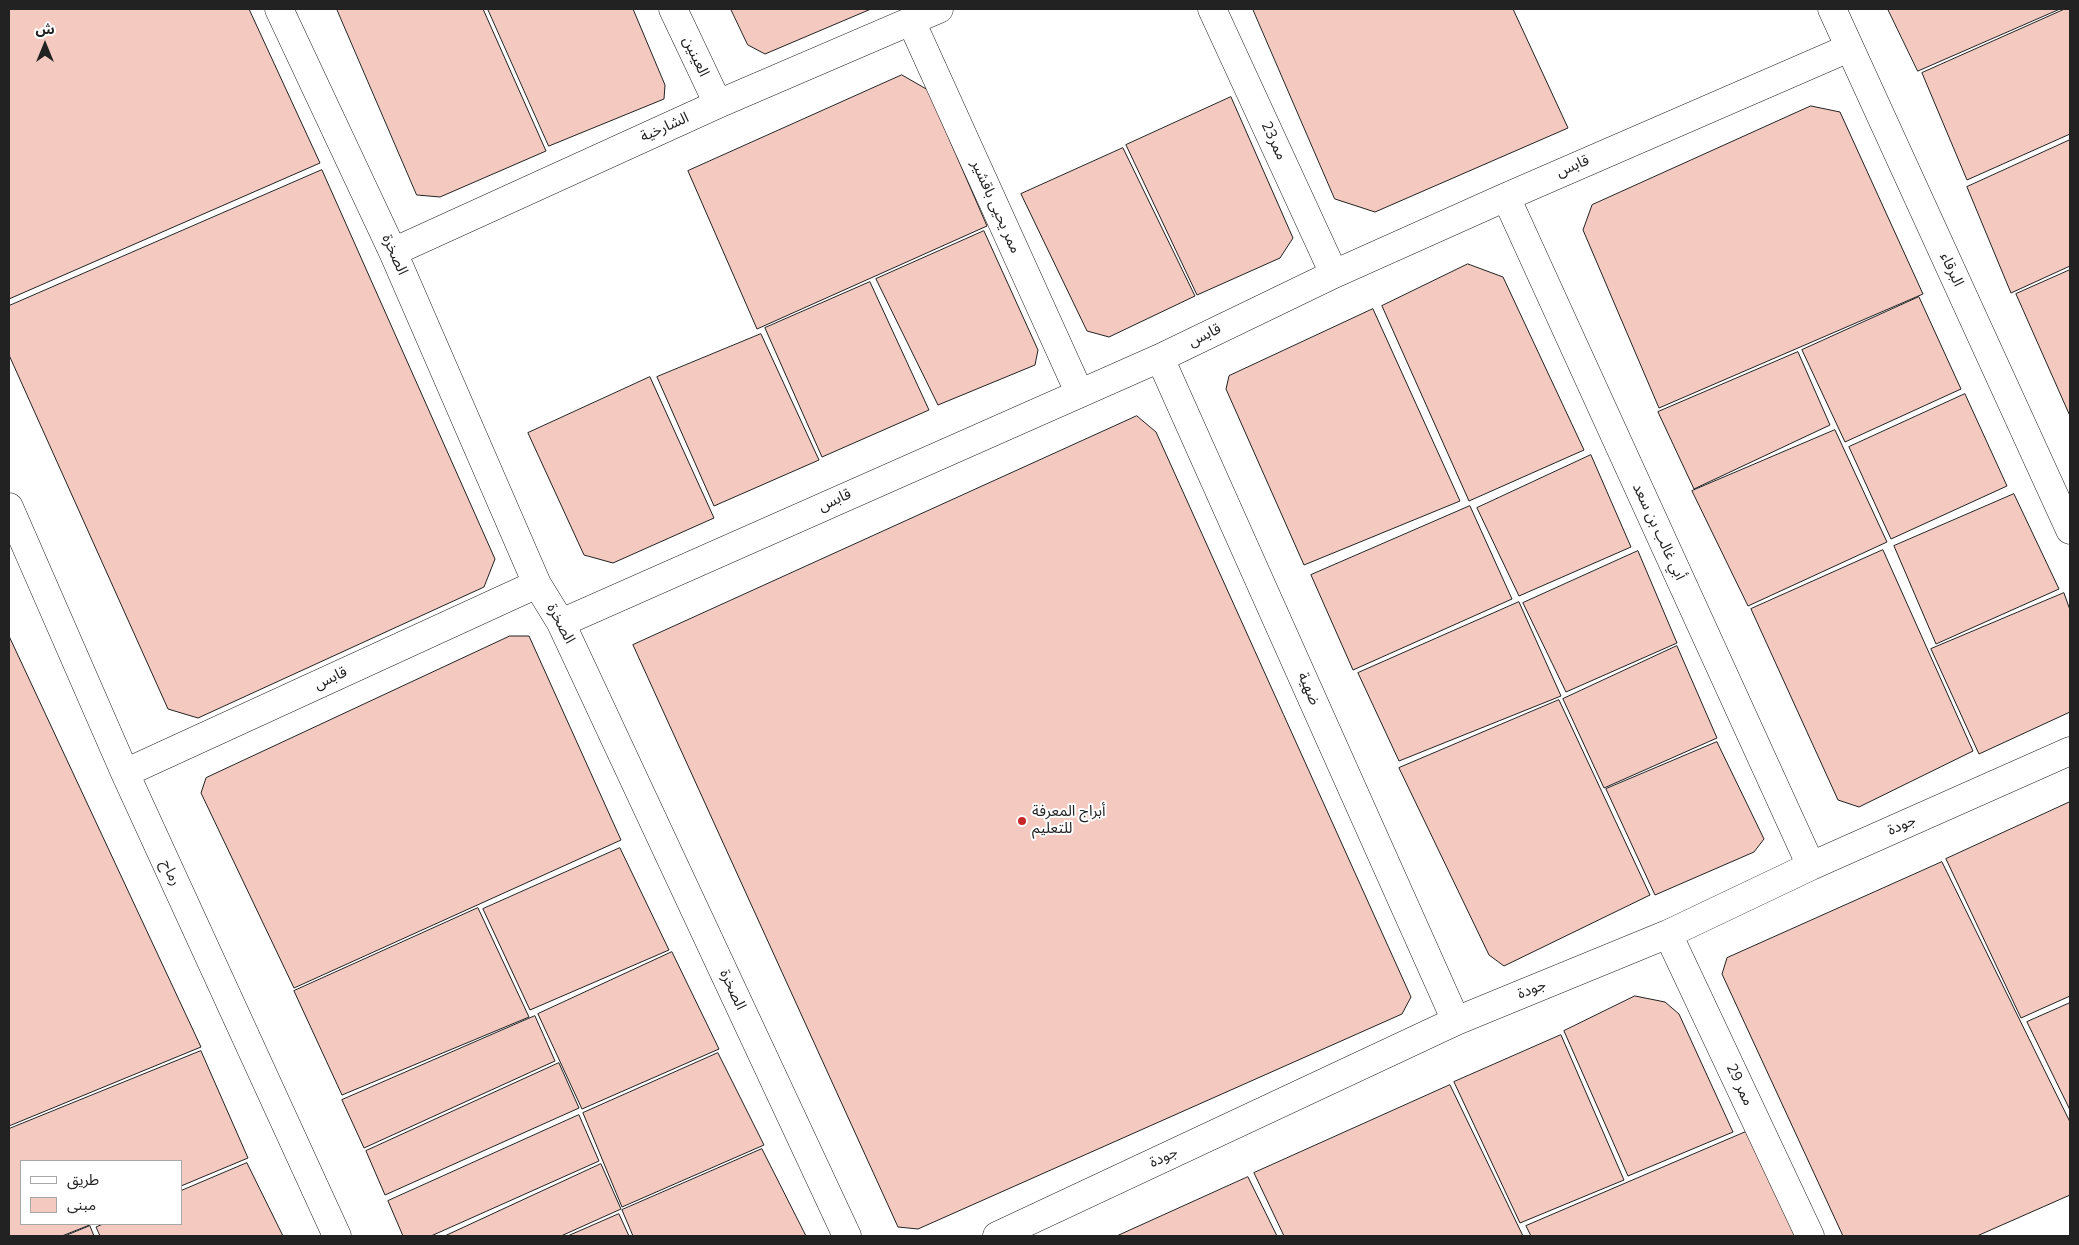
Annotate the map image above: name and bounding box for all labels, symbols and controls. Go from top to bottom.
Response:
north arrow [20,20,70,70]
text: ش [35,20,55,39]
street label: العينين [678,34,712,80]
street label: الشارخية [638,109,692,147]
street label: ممر23 [1256,119,1290,163]
street label: قابس [1554,152,1592,182]
street label: ممر يحيى باقشير [966,158,1024,256]
street label: الصخرة [377,232,411,278]
street label: البرقاء [1935,250,1967,290]
street label: قابس [1186,320,1224,352]
street label: أبي غالب بن سعد [1628,481,1688,583]
street label: قابس [816,486,854,516]
street label: الصخرة [542,601,578,647]
street label: قابس [312,664,350,694]
street label: ضهية [1293,670,1323,708]
place label: أبراج المعرفة للتعليم [1032,803,1106,838]
street label: جودة [1885,812,1919,840]
marker: أبراج المعرفة للتعليم [1016,815,1028,827]
street label: رماح [156,857,184,889]
street label: الصخرة [715,967,749,1013]
street label: جودة [1515,976,1549,1004]
street label: ممر 29 [1721,1061,1757,1109]
street label: جودة [1147,1144,1181,1172]
legend [20,1160,182,1225]
text: طريق [67,1170,99,1190]
text: مبنى [67,1195,96,1215]

